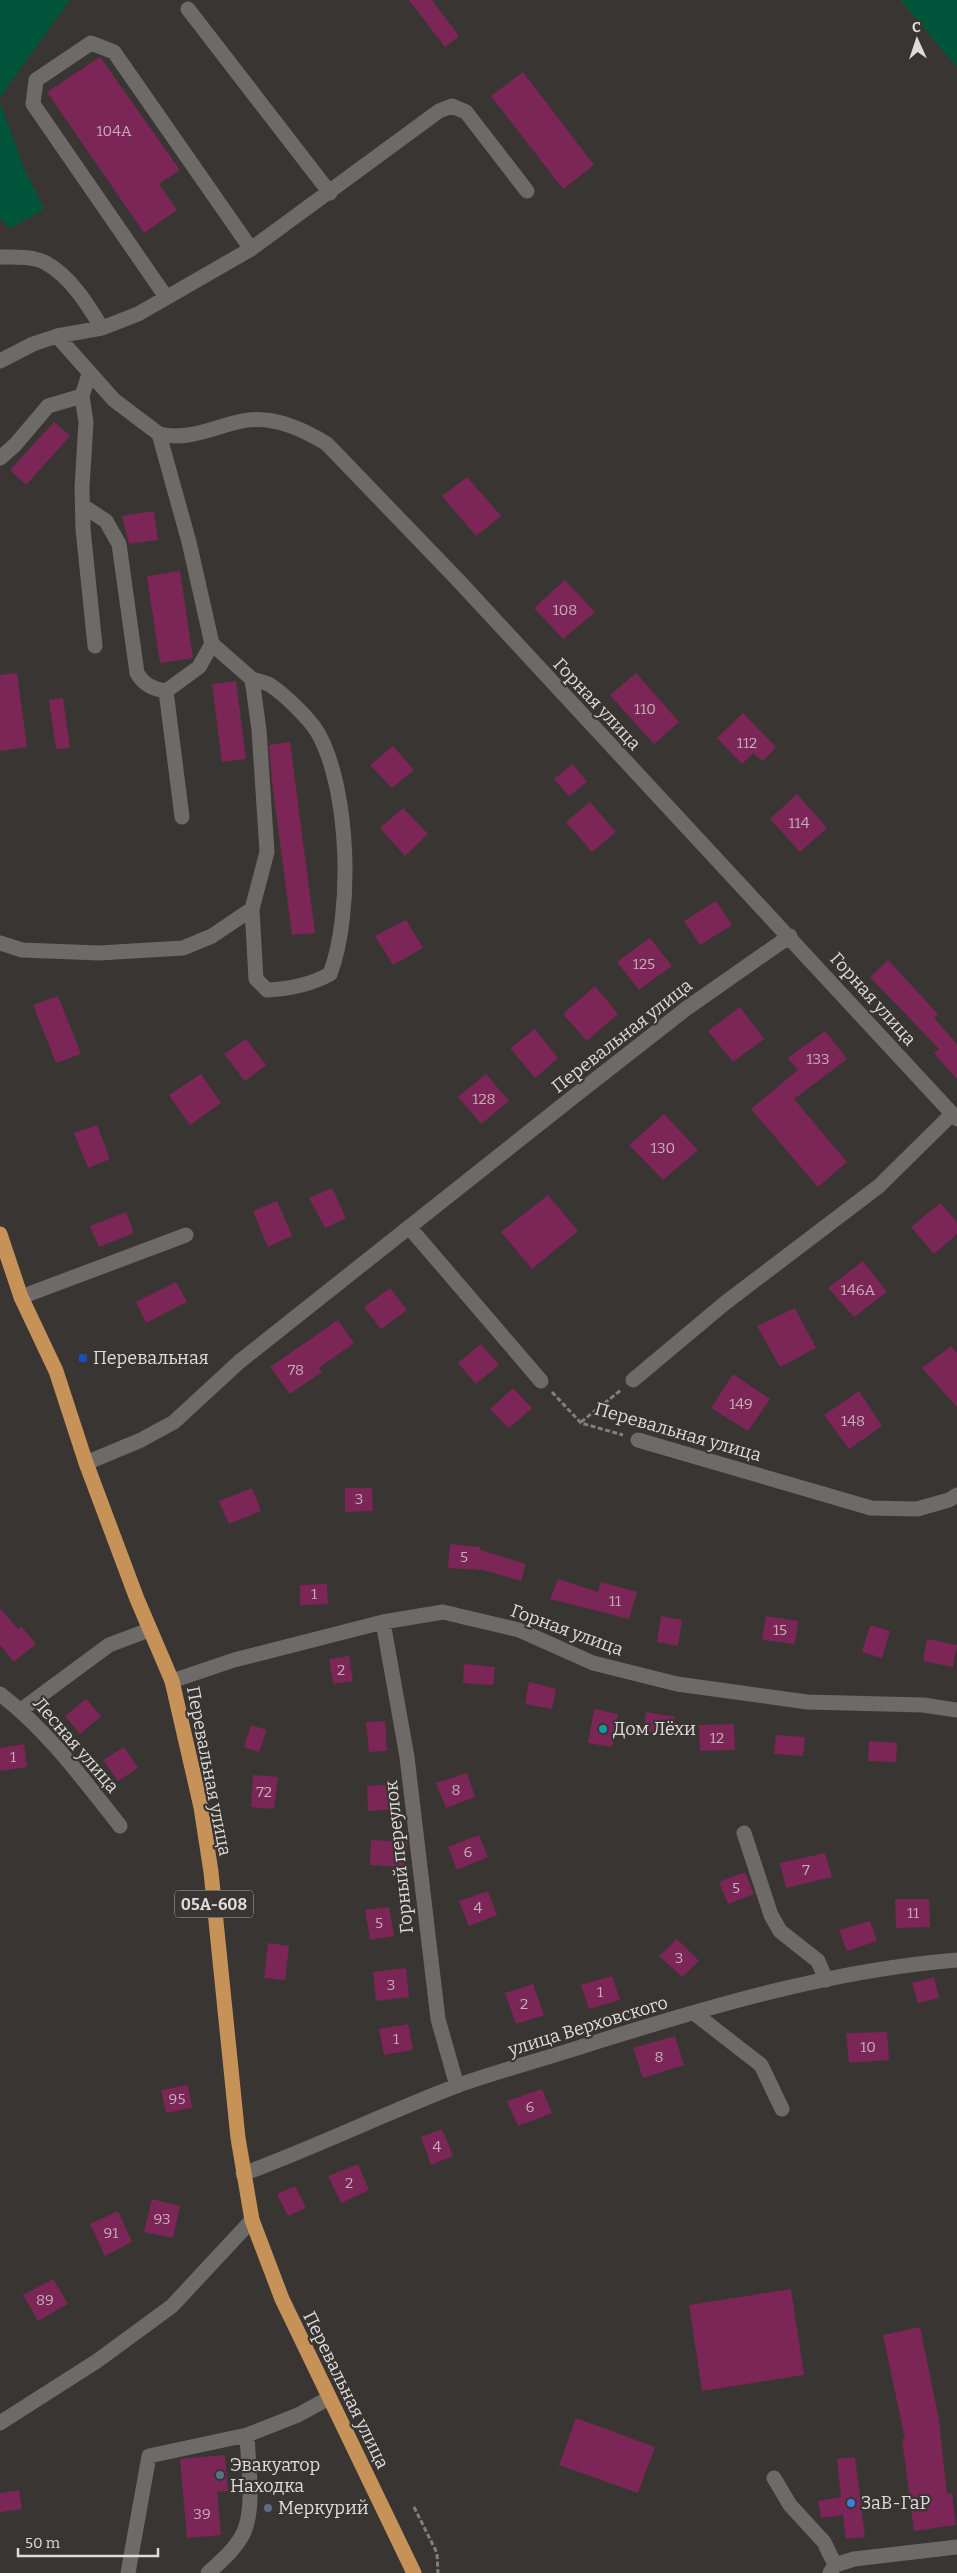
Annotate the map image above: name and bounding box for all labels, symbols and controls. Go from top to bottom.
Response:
north arrow [892,15,942,65]
text: С [911,19,921,36]
house number: 104А [96,122,132,140]
house number: 108 [553,601,577,619]
street label: Горная улица [549,653,645,755]
house number: 110 [634,700,656,718]
house number: 112 [737,734,757,752]
house number: 114 [789,814,810,832]
street label: Горная улица [825,948,921,1050]
house number: 125 [633,955,655,973]
street label: Перевальная улица [547,974,697,1098]
house number: 133 [807,1050,829,1068]
house number: 128 [472,1090,496,1108]
house number: 130 [651,1139,675,1157]
house number: 146А [841,1281,876,1299]
place label: Перевальная [93,1347,209,1369]
marker: Перевальная [77,1352,89,1364]
house number: 78 [288,1361,304,1379]
house number: 149 [729,1395,753,1413]
street label: Перевальная улица [592,1398,764,1466]
house number: 148 [841,1412,865,1430]
house number: 3 [355,1490,363,1508]
house number: 5 [460,1548,468,1566]
house number: 1 [311,1585,317,1603]
house number: 11 [609,1592,621,1610]
street label: Горная улица [508,1599,626,1661]
house number: 15 [773,1621,787,1639]
house number: 2 [337,1661,345,1679]
street label: Перевальная улица [182,1684,236,1858]
street label: Лесная улица [28,1693,124,1797]
place label: Дом Лёхи [613,1718,696,1740]
marker: Дом Лёхи [597,1723,609,1735]
house number: 12 [710,1729,724,1747]
house number: 1 [10,1748,16,1766]
street label: Горный переулок [380,1779,418,1935]
house number: 8 [451,1781,461,1799]
house number: 72 [256,1783,272,1801]
house number: 6 [464,1843,473,1861]
house number: 7 [802,1861,810,1879]
house number: 5 [732,1879,740,1897]
road number: 05А-608 [175,1890,253,1918]
house number: 4 [474,1899,483,1917]
house number: 11 [907,1904,919,1922]
house number: 5 [375,1914,383,1932]
house number: 3 [675,1949,683,1967]
house number: 3 [387,1976,395,1994]
house number: 1 [597,1983,603,2001]
street label: улица Верховского [505,1991,670,2061]
house number: 2 [520,1995,528,2013]
house number: 1 [393,2030,399,2048]
house number: 10 [860,2038,876,2056]
house number: 8 [654,2048,664,2066]
house number: 95 [169,2090,185,2108]
house number: 6 [526,2098,535,2116]
house number: 4 [433,2138,442,2156]
house number: 2 [345,2174,353,2192]
house number: 93 [153,2210,171,2228]
house number: 91 [104,2224,118,2242]
house number: 89 [36,2291,54,2309]
street label: Перевальная улица [298,2308,394,2472]
place label: Эвакуатор Находка [230,2454,320,2497]
marker: Эвакуатор Находка [214,2469,226,2481]
place label: ЗаВ-ГаР [861,2492,931,2514]
place label: Меркурий [278,2497,369,2519]
marker: ЗаВ-ГаР [845,2497,857,2509]
marker: Меркурий [262,2502,274,2514]
house number: 39 [193,2505,211,2523]
scale bar [18,2526,158,2558]
text: 50 m [25,2534,61,2552]

